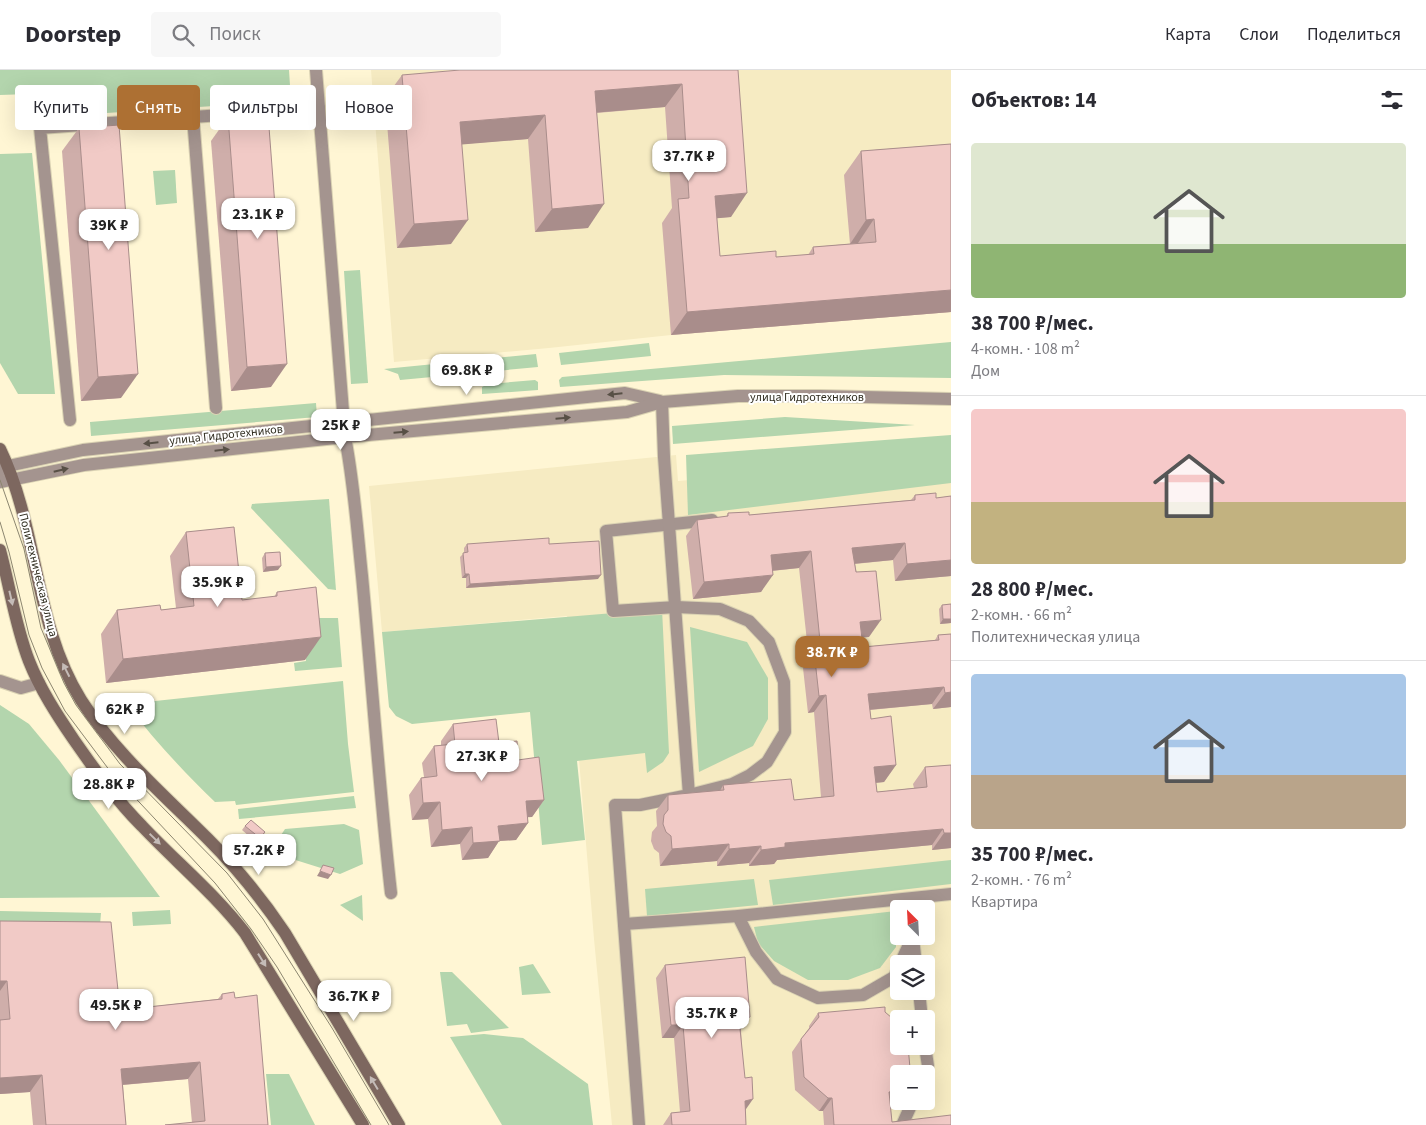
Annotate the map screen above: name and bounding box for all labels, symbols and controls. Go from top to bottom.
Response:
search box [151,12,501,57]
text: Doorstep [25,17,121,52]
icon: search [169,21,197,49]
text: Поиск [209,21,261,48]
text: Карта [1165,22,1211,47]
text: Слои [1239,22,1279,47]
text: Поделиться [1307,22,1401,47]
chip: Купить [15,85,107,130]
chip: Снять [117,85,200,130]
chip: Фильтры [210,85,316,130]
chip: Новое [326,85,412,130]
text: Объектов: 14 [971,85,1097,115]
icon: filters [1378,86,1406,114]
pin: 37.7K ₽ [643,140,735,182]
text: 37.7K ₽ [663,145,715,167]
icon: home [1144,176,1234,266]
pin: 23.1K ₽ [212,198,304,240]
text: 23.1K ₽ [232,203,284,225]
pin: 39K ₽ [74,208,144,251]
text: 39K ₽ [90,214,128,236]
text: 38 700 ₽/мес. [971,308,1094,338]
text: 4-комн. · 108 m² [971,338,1080,360]
pin: 69.8K ₽ [421,354,513,396]
text: 69.8K ₽ [441,359,493,381]
text: Дом [971,360,1000,382]
street label: улица Гидротехников [750,389,864,406]
one-way arrow [606,391,622,399]
pin: 25K ₽ [306,408,376,451]
one-way arrow [555,413,571,421]
text: 25K ₽ [322,414,360,436]
street label: улица Гидротехников [169,421,283,449]
one-way arrow [394,428,410,436]
one-way arrow [142,439,158,447]
icon: home [1144,441,1234,531]
one-way arrow [215,446,231,454]
one-way arrow [54,466,69,474]
street label: Политехническая улица [14,511,62,639]
pin: 35.9K ₽ [172,566,264,608]
text: 35.9K ₽ [192,571,244,593]
text: 28 800 ₽/мес. [971,574,1094,604]
one-way arrow [7,590,15,605]
text: 2-комн. · 66 m² [971,604,1072,626]
text: Политехническая улица [971,626,1140,648]
pin: 38.7K ₽ [786,636,878,678]
text: 38.7K ₽ [806,641,858,663]
one-way arrow [62,663,70,677]
pin: 62K ₽ [90,692,160,735]
text: 62K ₽ [106,698,144,720]
icon: home [1144,706,1234,796]
pin: 27.3K ₽ [436,740,528,782]
text: 27.3K ₽ [456,745,508,767]
pin: 28.8K ₽ [63,768,155,810]
text: 28.8K ₽ [83,773,135,795]
one-way arrow [148,833,160,845]
pin: 57.2K ₽ [213,834,305,876]
text: 57.2K ₽ [233,839,285,861]
text: 35 700 ₽/мес. [971,839,1094,869]
text: 2-комн. · 76 m² [971,869,1072,891]
text: Квартира [971,891,1038,913]
north arrow [890,900,935,945]
map controls [890,900,935,1110]
one-way arrow [257,954,266,967]
button: layers [890,955,935,1000]
pin: 36.7K ₽ [308,980,400,1022]
text: 36.7K ₽ [328,985,380,1007]
pin: 49.5K ₽ [70,988,162,1031]
text: 49.5K ₽ [90,994,142,1016]
pin: 35.7K ₽ [666,996,758,1039]
text: 35.7K ₽ [686,1002,738,1024]
button: + [890,1010,935,1055]
button: − [890,1065,935,1110]
one-way arrow [369,1077,378,1090]

